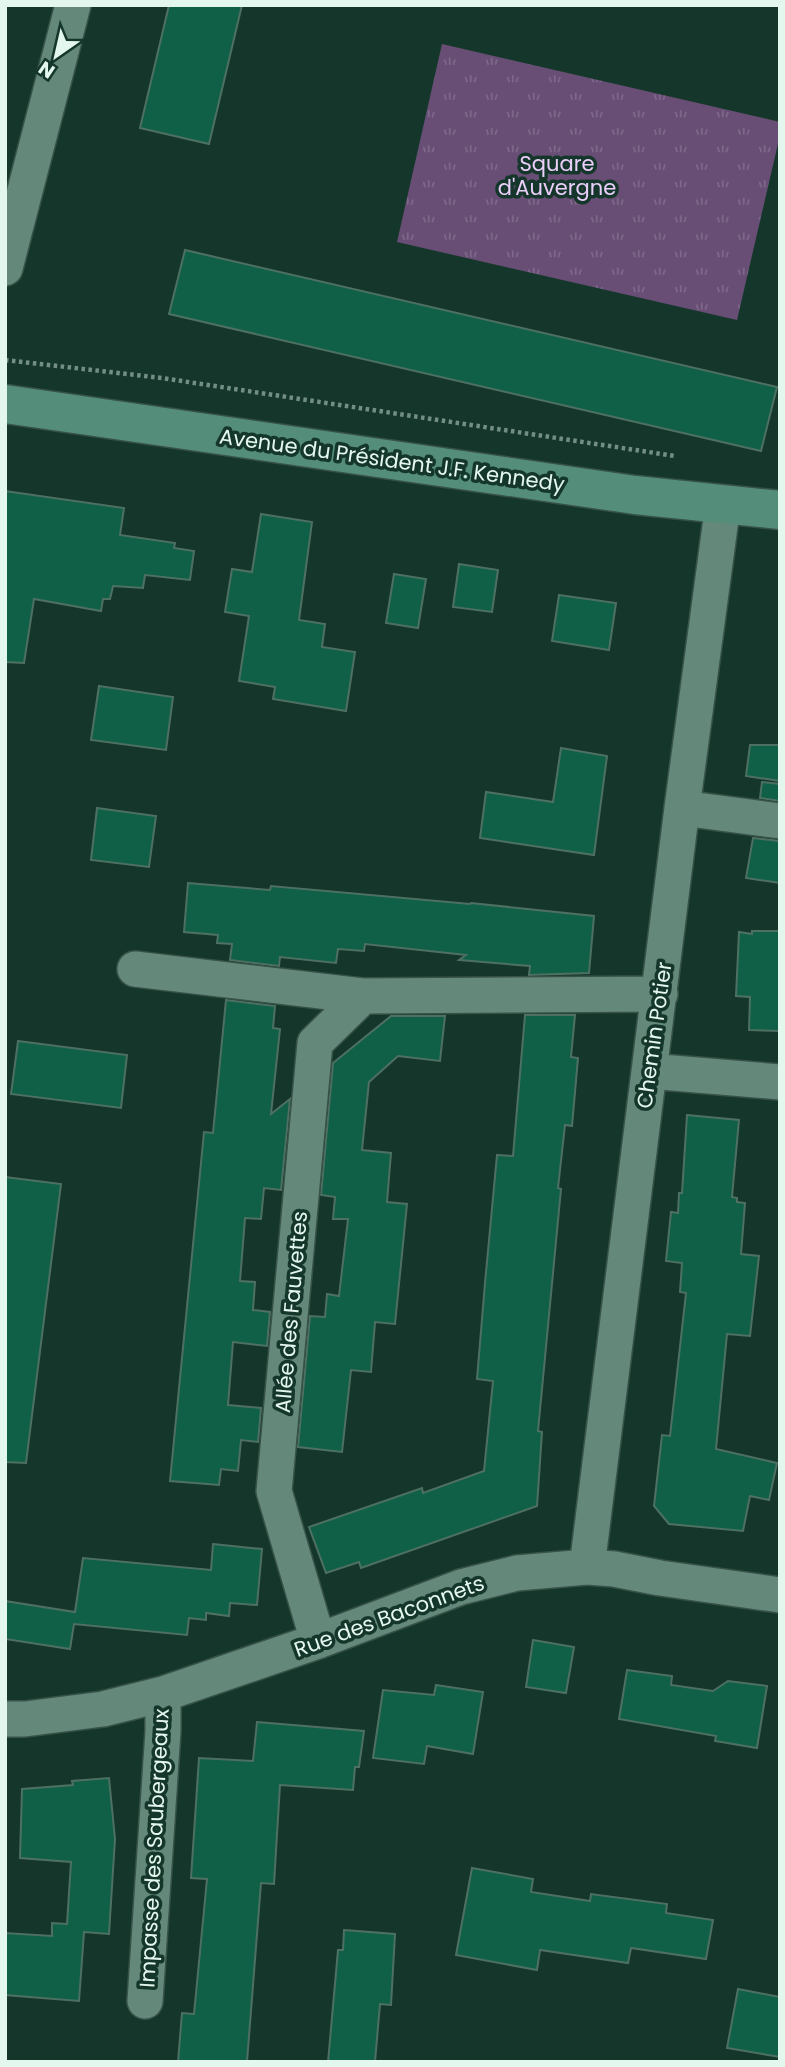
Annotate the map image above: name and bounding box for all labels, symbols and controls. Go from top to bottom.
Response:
north arrow [21,21,91,91]
text: N [33,54,60,85]
park label: Square d'Auvergne [498,149,616,202]
street label: Avenue du Président J.F. Kennedy [217,421,567,499]
street label: Chemin Potier [629,960,679,1110]
street label: Allée des Fauvettes [268,1210,314,1414]
street label: Rue des Baconnets [290,1568,488,1664]
street label: Impasse des Saubergeaux [132,1708,176,1988]

